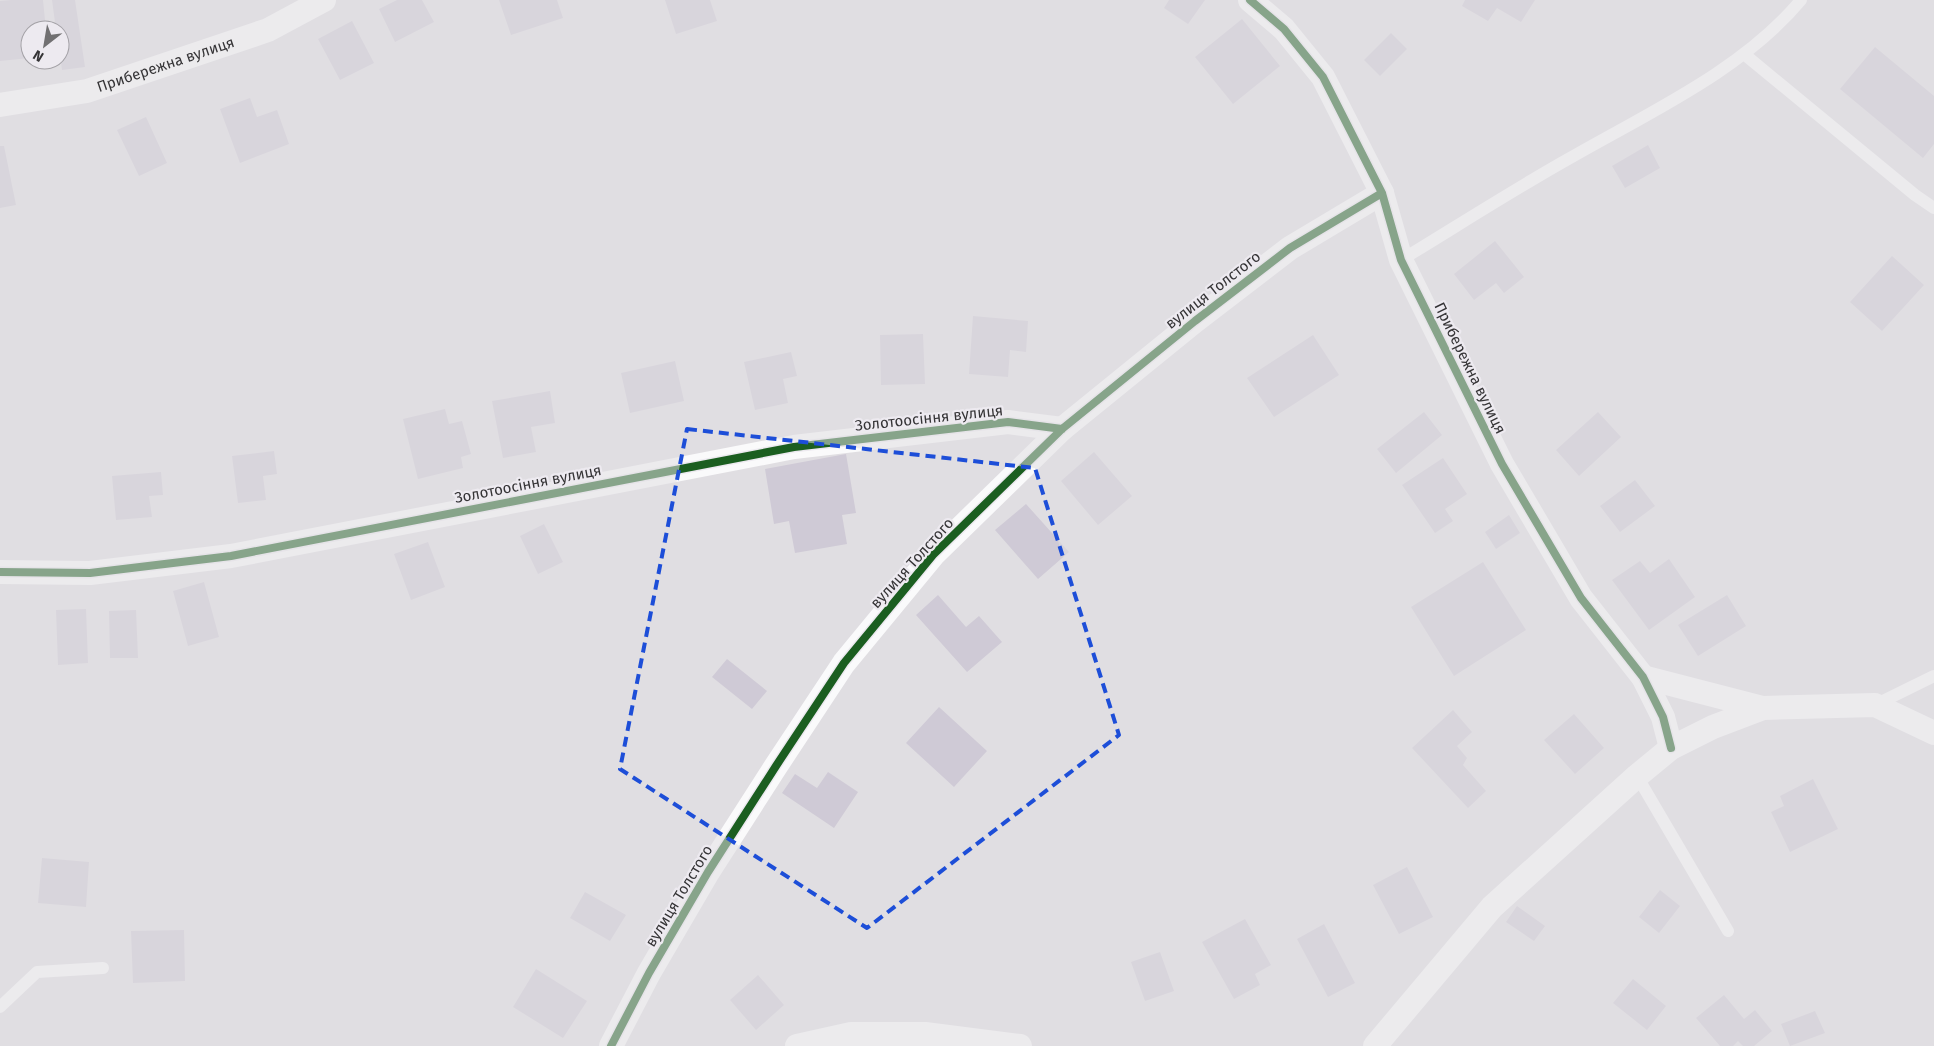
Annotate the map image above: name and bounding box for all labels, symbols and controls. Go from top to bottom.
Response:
north arrow [20,20,70,70]
street label: Прибережна вулиця [94,33,237,96]
text: N [30,46,47,65]
street label: вулиця Толстого [1162,247,1264,333]
street label: Прибережна вулиця [1430,299,1510,437]
street label: Золотоосіння вулиця [854,401,1004,435]
street label: Золотоосіння вулиця [453,461,603,507]
street label: вулиця Толстого [867,514,957,612]
street label: вулиця Толстого [642,842,716,950]

